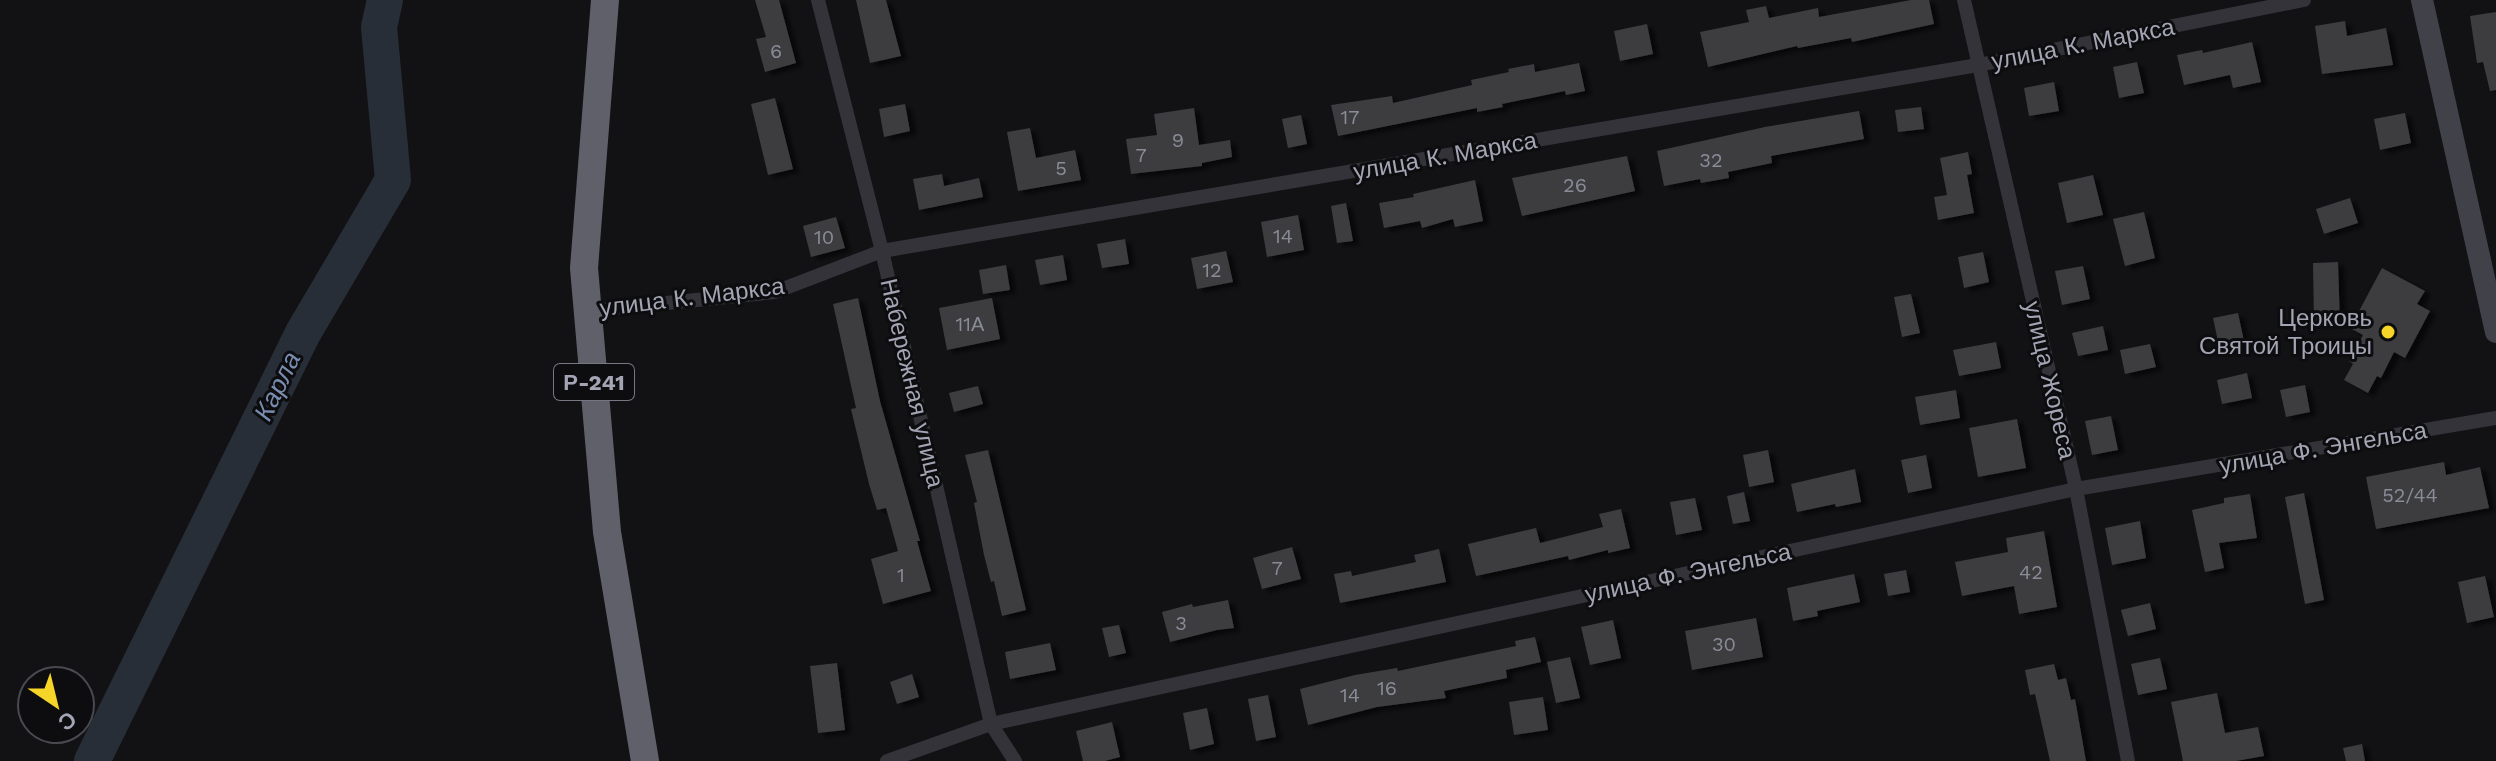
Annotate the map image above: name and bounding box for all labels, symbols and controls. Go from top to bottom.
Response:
street label: улица К. Маркса [1989,12,2177,75]
house number: 6 [770,39,782,63]
house number: 17 [1340,105,1360,129]
street label: улица К. Маркса [1351,126,1540,186]
house number: 9 [1172,128,1184,152]
house number: 7 [1135,143,1147,167]
house number: 32 [1699,148,1723,172]
house number: 5 [1055,156,1067,180]
house number: 26 [1563,173,1587,197]
house number: 14 [1273,224,1293,248]
house number: 10 [814,225,834,249]
house number: 12 [1202,258,1222,282]
street label: улица К. Маркса [598,272,787,322]
street label: Набережная улица [874,276,950,491]
street label: улица Жореса [2018,298,2082,462]
place label: Церковь Святой Троицы [2199,304,2372,360]
house number: 11А [956,312,985,336]
marker: Церковь Святой Троицы [2379,323,2397,341]
water label: Карла [248,347,306,425]
road number: Р-241 [554,364,634,400]
street label: улица Ф. Энгельса [2217,416,2430,480]
house number: 52/44 [2382,483,2438,507]
street label: улица Ф. Энгельса [1582,537,1794,609]
house number: 7 [1271,556,1283,580]
house number: 42 [2019,560,2043,584]
house number: 1 [897,563,905,587]
house number: 3 [1175,611,1187,635]
house number: 30 [1712,632,1736,656]
north arrow [16,665,96,745]
house number: 16 [1377,676,1397,700]
house number: 14 [1340,683,1360,707]
text: С [53,706,81,736]

